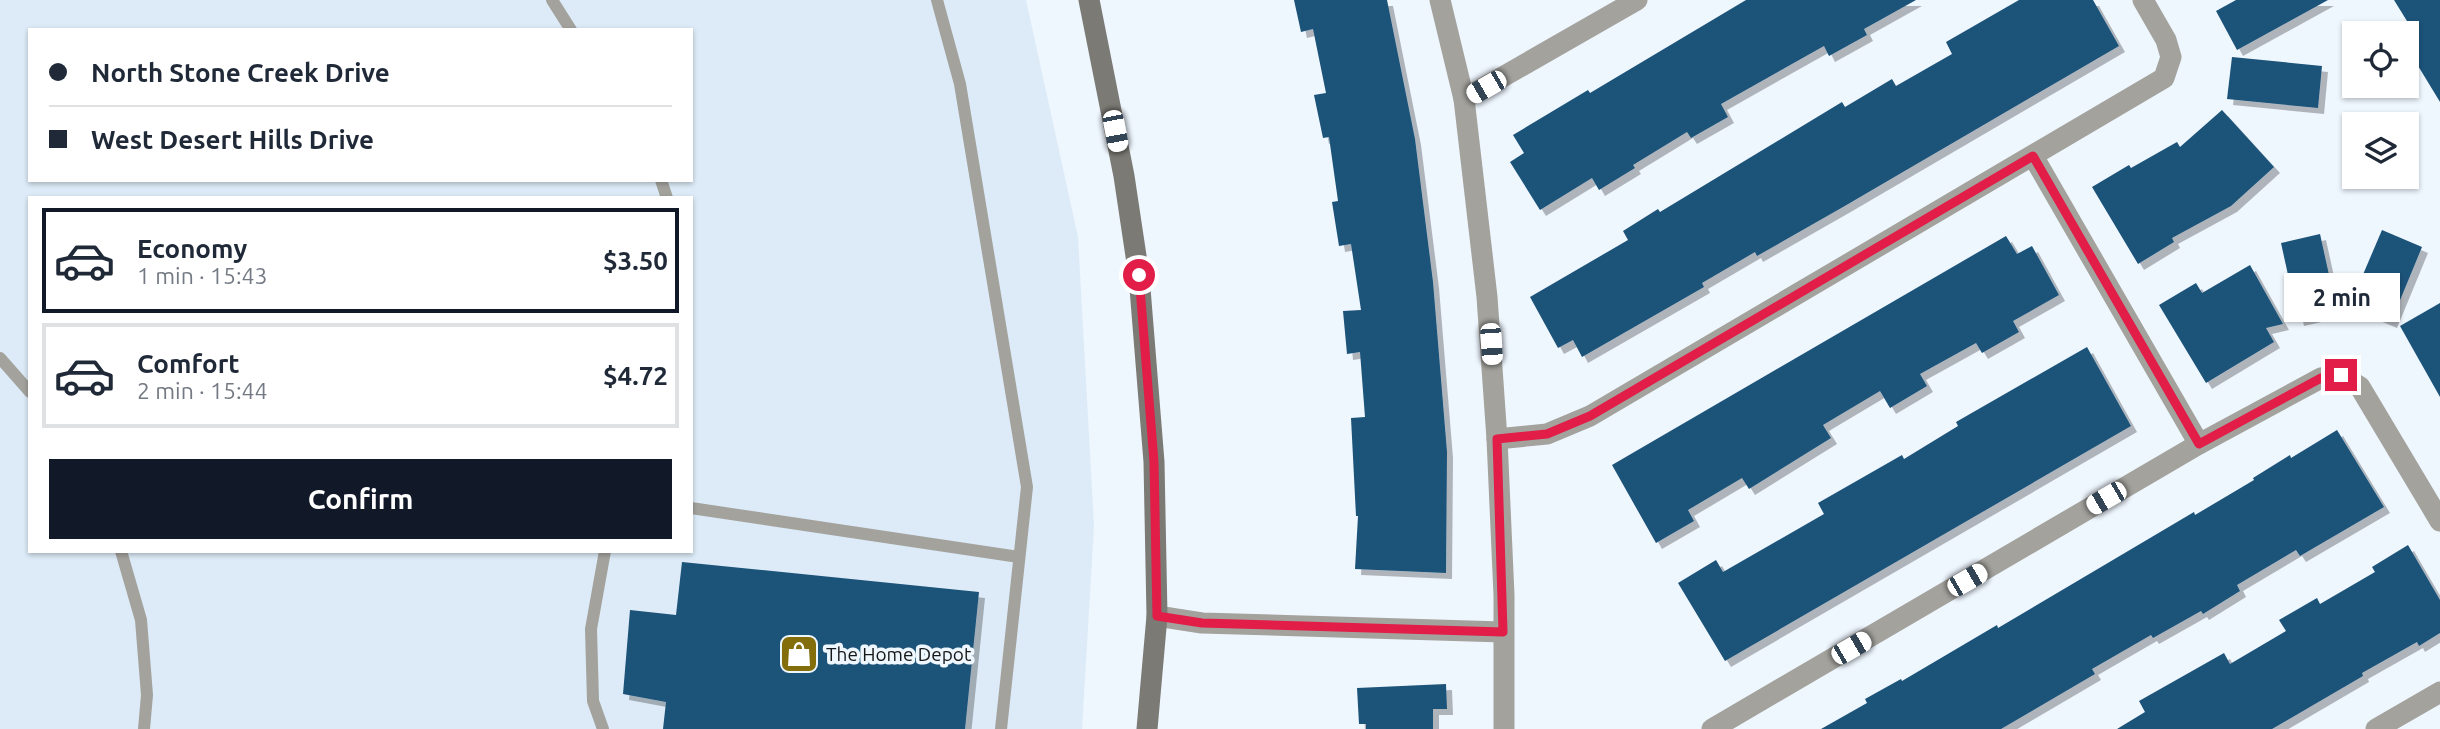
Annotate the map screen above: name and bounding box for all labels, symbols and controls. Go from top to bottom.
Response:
map controls [2342,21,2419,189]
button: locate [2342,21,2419,98]
text: North Stone Creek Drive [91,58,390,87]
car [1463,67,1510,107]
car [1101,108,1130,154]
button: layers [2342,112,2419,189]
text: West Desert Hills Drive [91,125,374,154]
icon: car [53,229,116,292]
text: Economy [137,234,247,263]
text: $3.50 [603,246,668,275]
route start [1123,259,1155,291]
text: 1 min · 15:43 [137,263,268,288]
callout: 2 min [2283,274,2399,322]
text: 2 min [2313,285,2371,310]
car [1480,322,1503,366]
icon: car [53,344,116,407]
text: Comfort [137,349,240,378]
route end [2325,359,2357,391]
text: $4.72 [603,361,668,390]
text: 2 min · 15:44 [137,378,268,403]
button: Confirm [49,459,672,539]
car [2083,478,2130,518]
car [1944,560,1991,600]
car [1828,628,1875,668]
shop icon: The Home Depot [778,633,820,675]
place label: The Home Depot [826,643,972,665]

